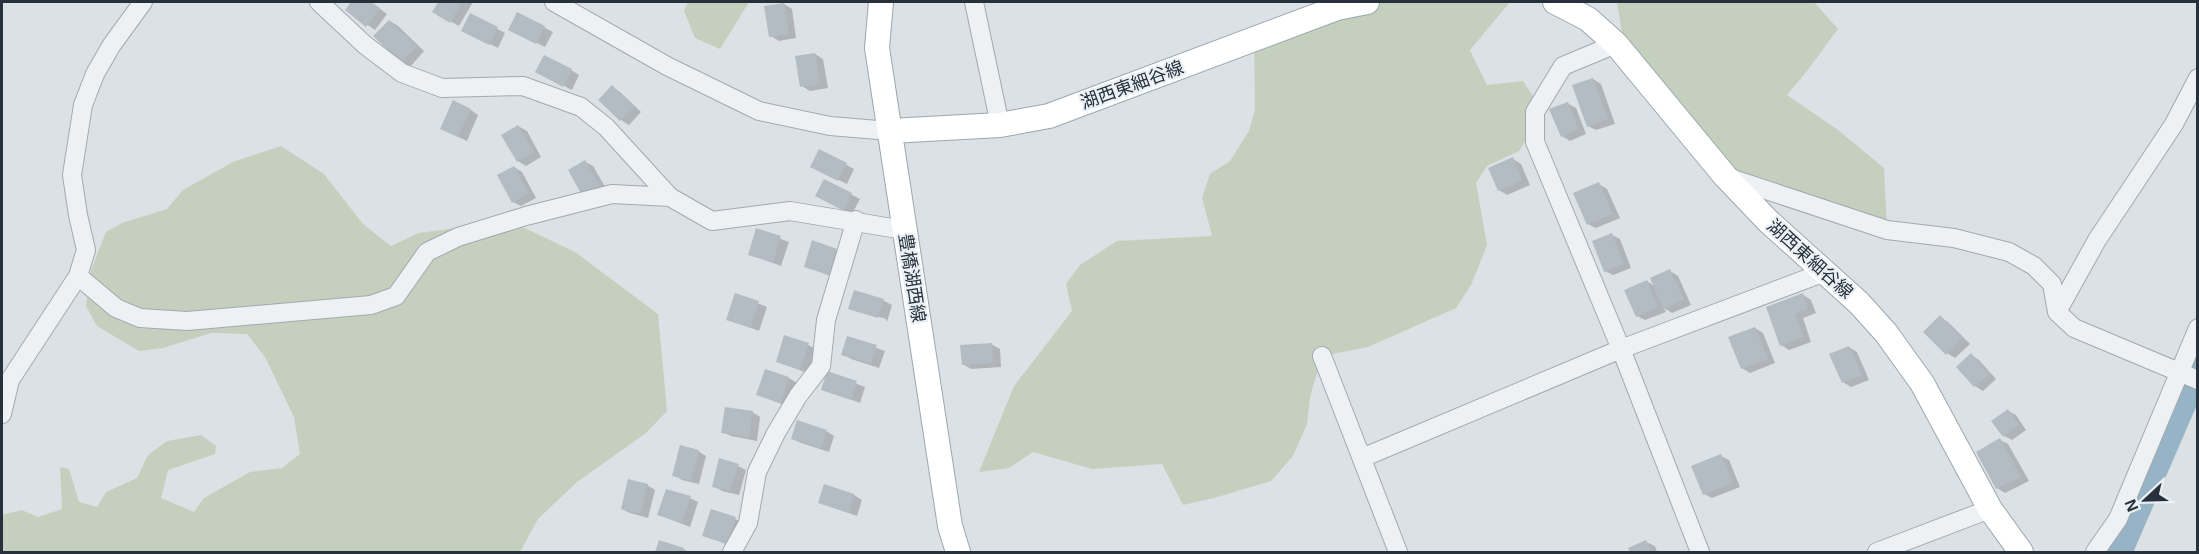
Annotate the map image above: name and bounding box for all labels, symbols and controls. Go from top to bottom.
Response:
street label: 湖西東細谷線 [1078,57,1186,113]
street label: 湖西東細谷線 [1763,215,1857,303]
street label: 豊橋湖西線 [895,232,929,324]
north arrow [2115,470,2175,530]
text: N [2122,497,2142,514]

